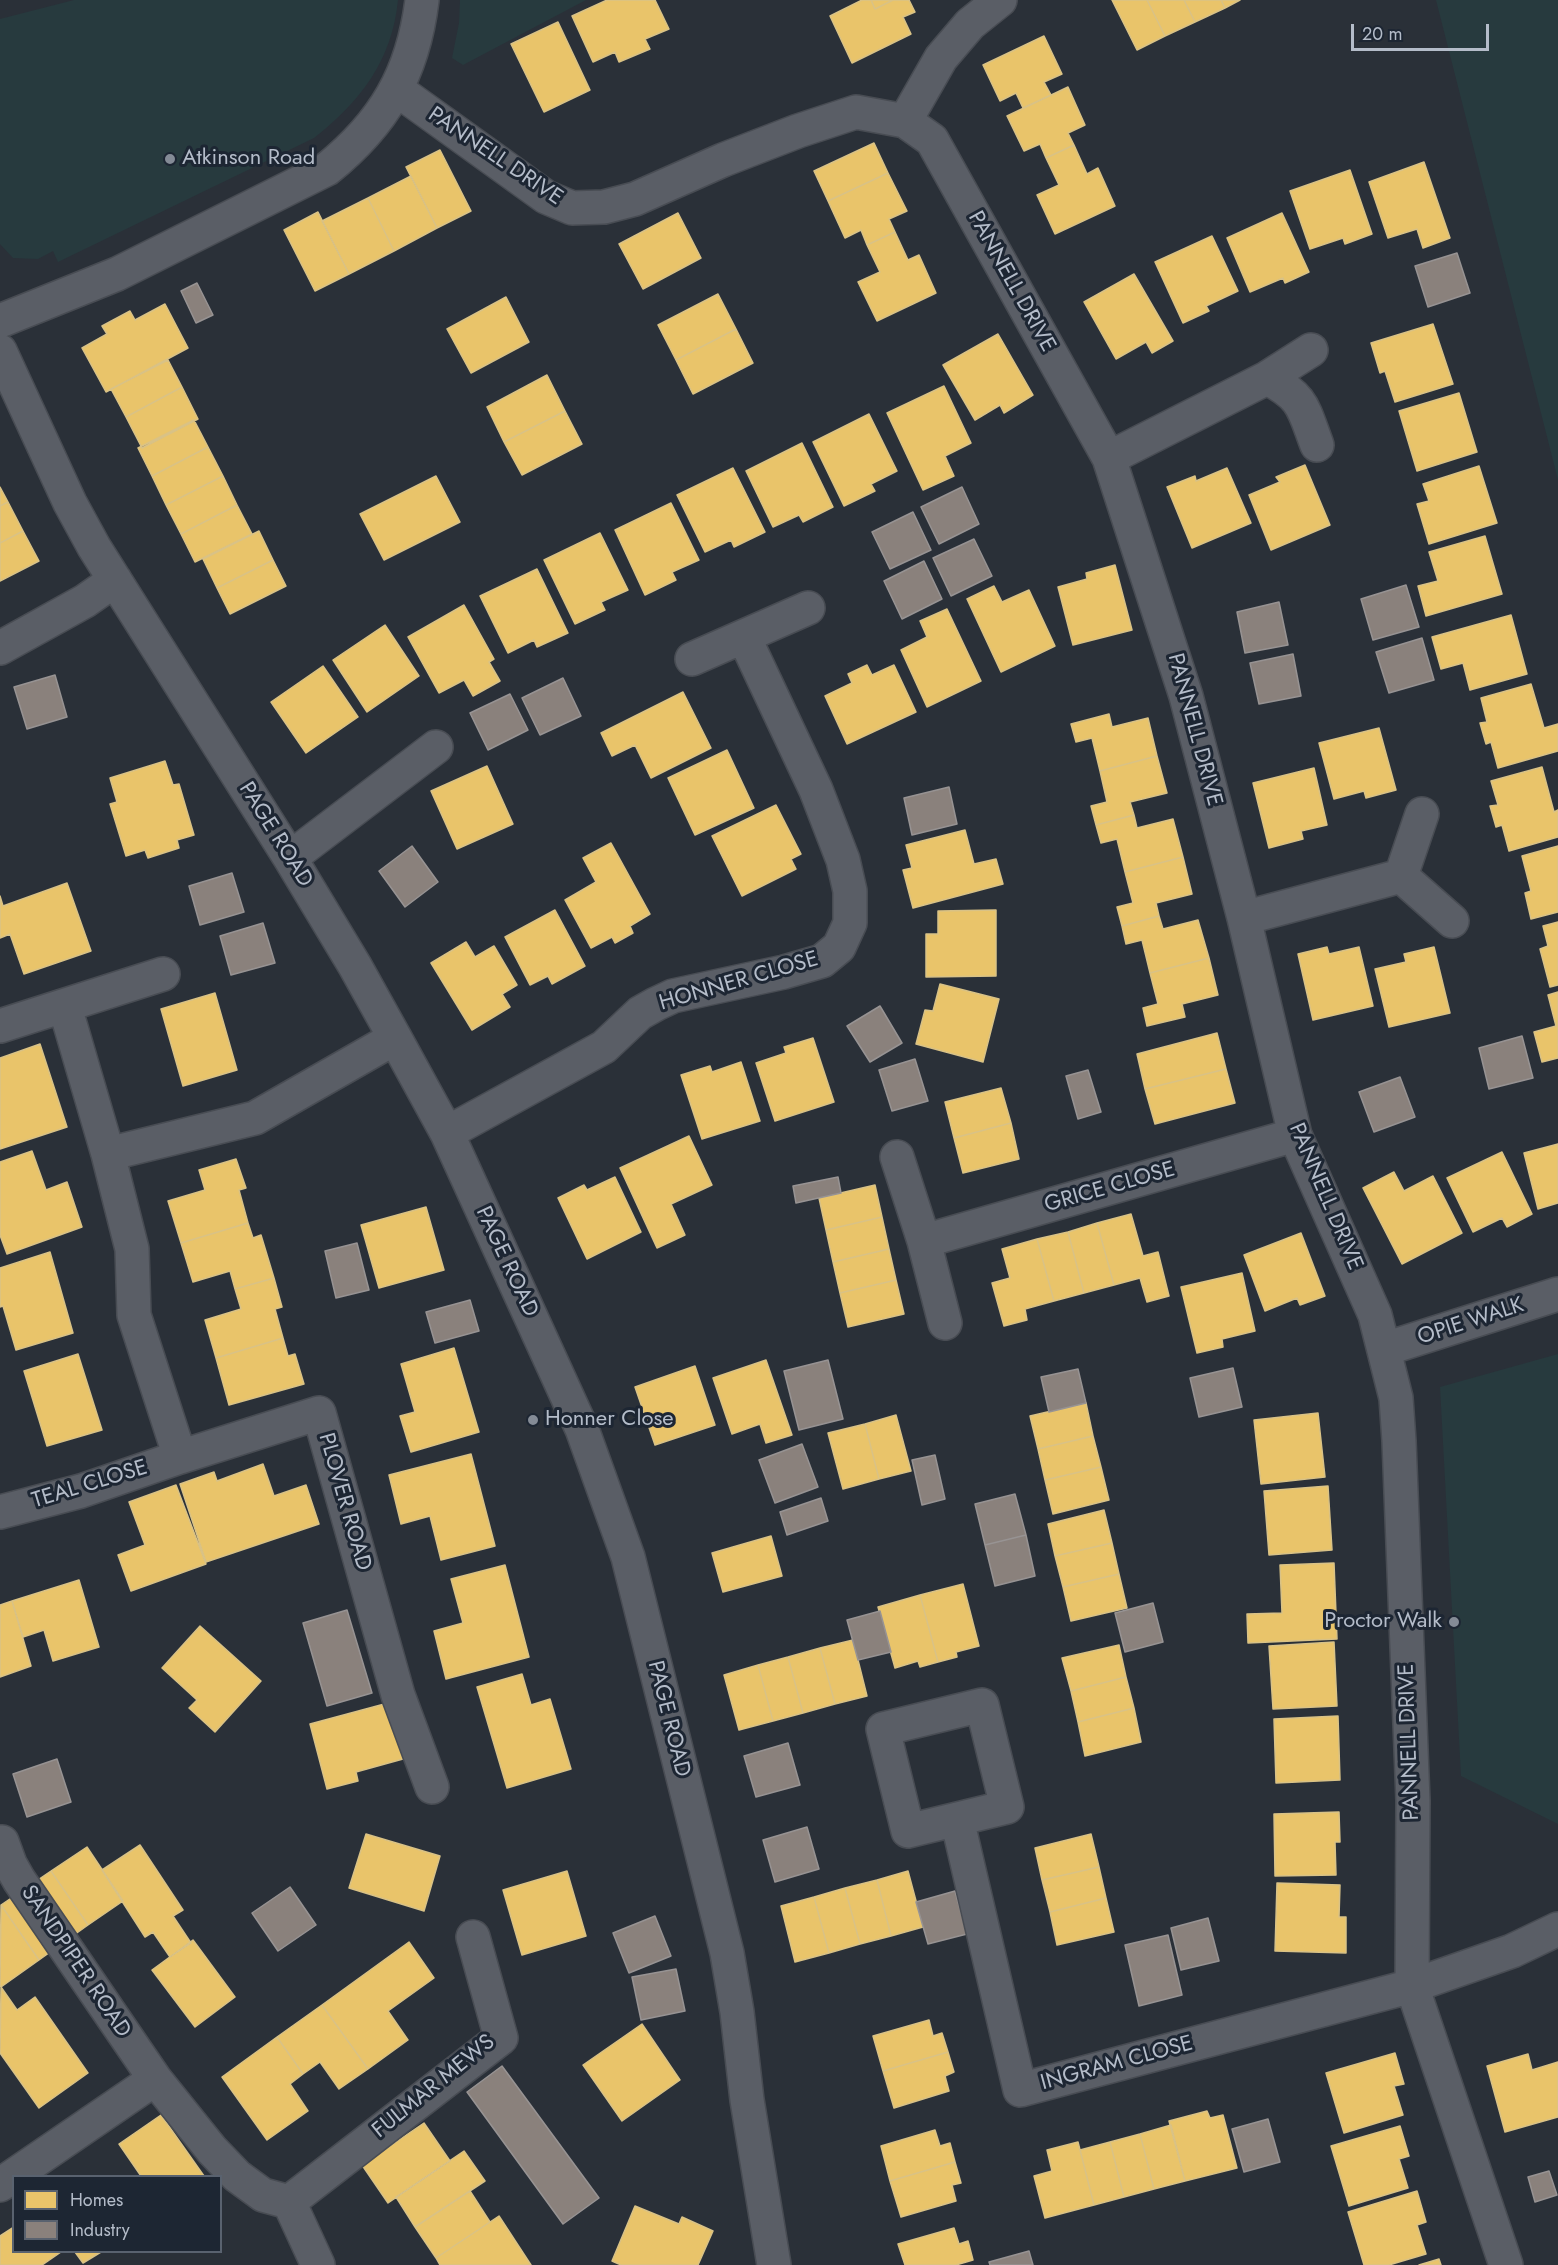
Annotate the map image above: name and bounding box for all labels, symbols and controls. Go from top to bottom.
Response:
scale bar [1354,12,1492,50]
text: 20 m [1362,21,1402,47]
street label: PANNELL DRIVE [423,102,567,212]
place label: Atkinson Road [182,146,315,172]
marker: Atkinson Road [163,152,177,166]
street label: PANNELL DRIVE [961,207,1061,357]
street label: PANNELL DRIVE [1161,651,1227,809]
street label: PAGE ROAD [232,778,318,892]
street label: HONNER CLOSE [657,947,821,1017]
street label: PANNELL DRIVE [1282,1120,1368,1274]
street label: GRICE CLOSE [1042,1157,1178,1219]
street label: PAGE ROAD [469,1203,543,1321]
street label: OPIE WALK [1415,1292,1527,1352]
place label: Honner Close [545,1407,674,1433]
marker: Honner Close [526,1413,540,1427]
street label: PLOVER ROAD [312,1430,376,1574]
street label: TEAL CLOSE [29,1455,151,1515]
place label: Proctor Walk [1324,1609,1442,1635]
marker: Proctor Walk [1447,1615,1461,1629]
street label: PAGE ROAD [641,1658,695,1780]
street label: PANNELL DRIVE [1394,1663,1426,1821]
street label: SANDPIPER ROAD [14,1881,136,2043]
street label: FULMAR MEWS [368,2030,500,2144]
street label: INGRAM CLOSE [1038,2031,1196,2097]
legend [12,2175,222,2253]
text: Homes [70,2187,123,2213]
text: Industry [70,2217,130,2243]

